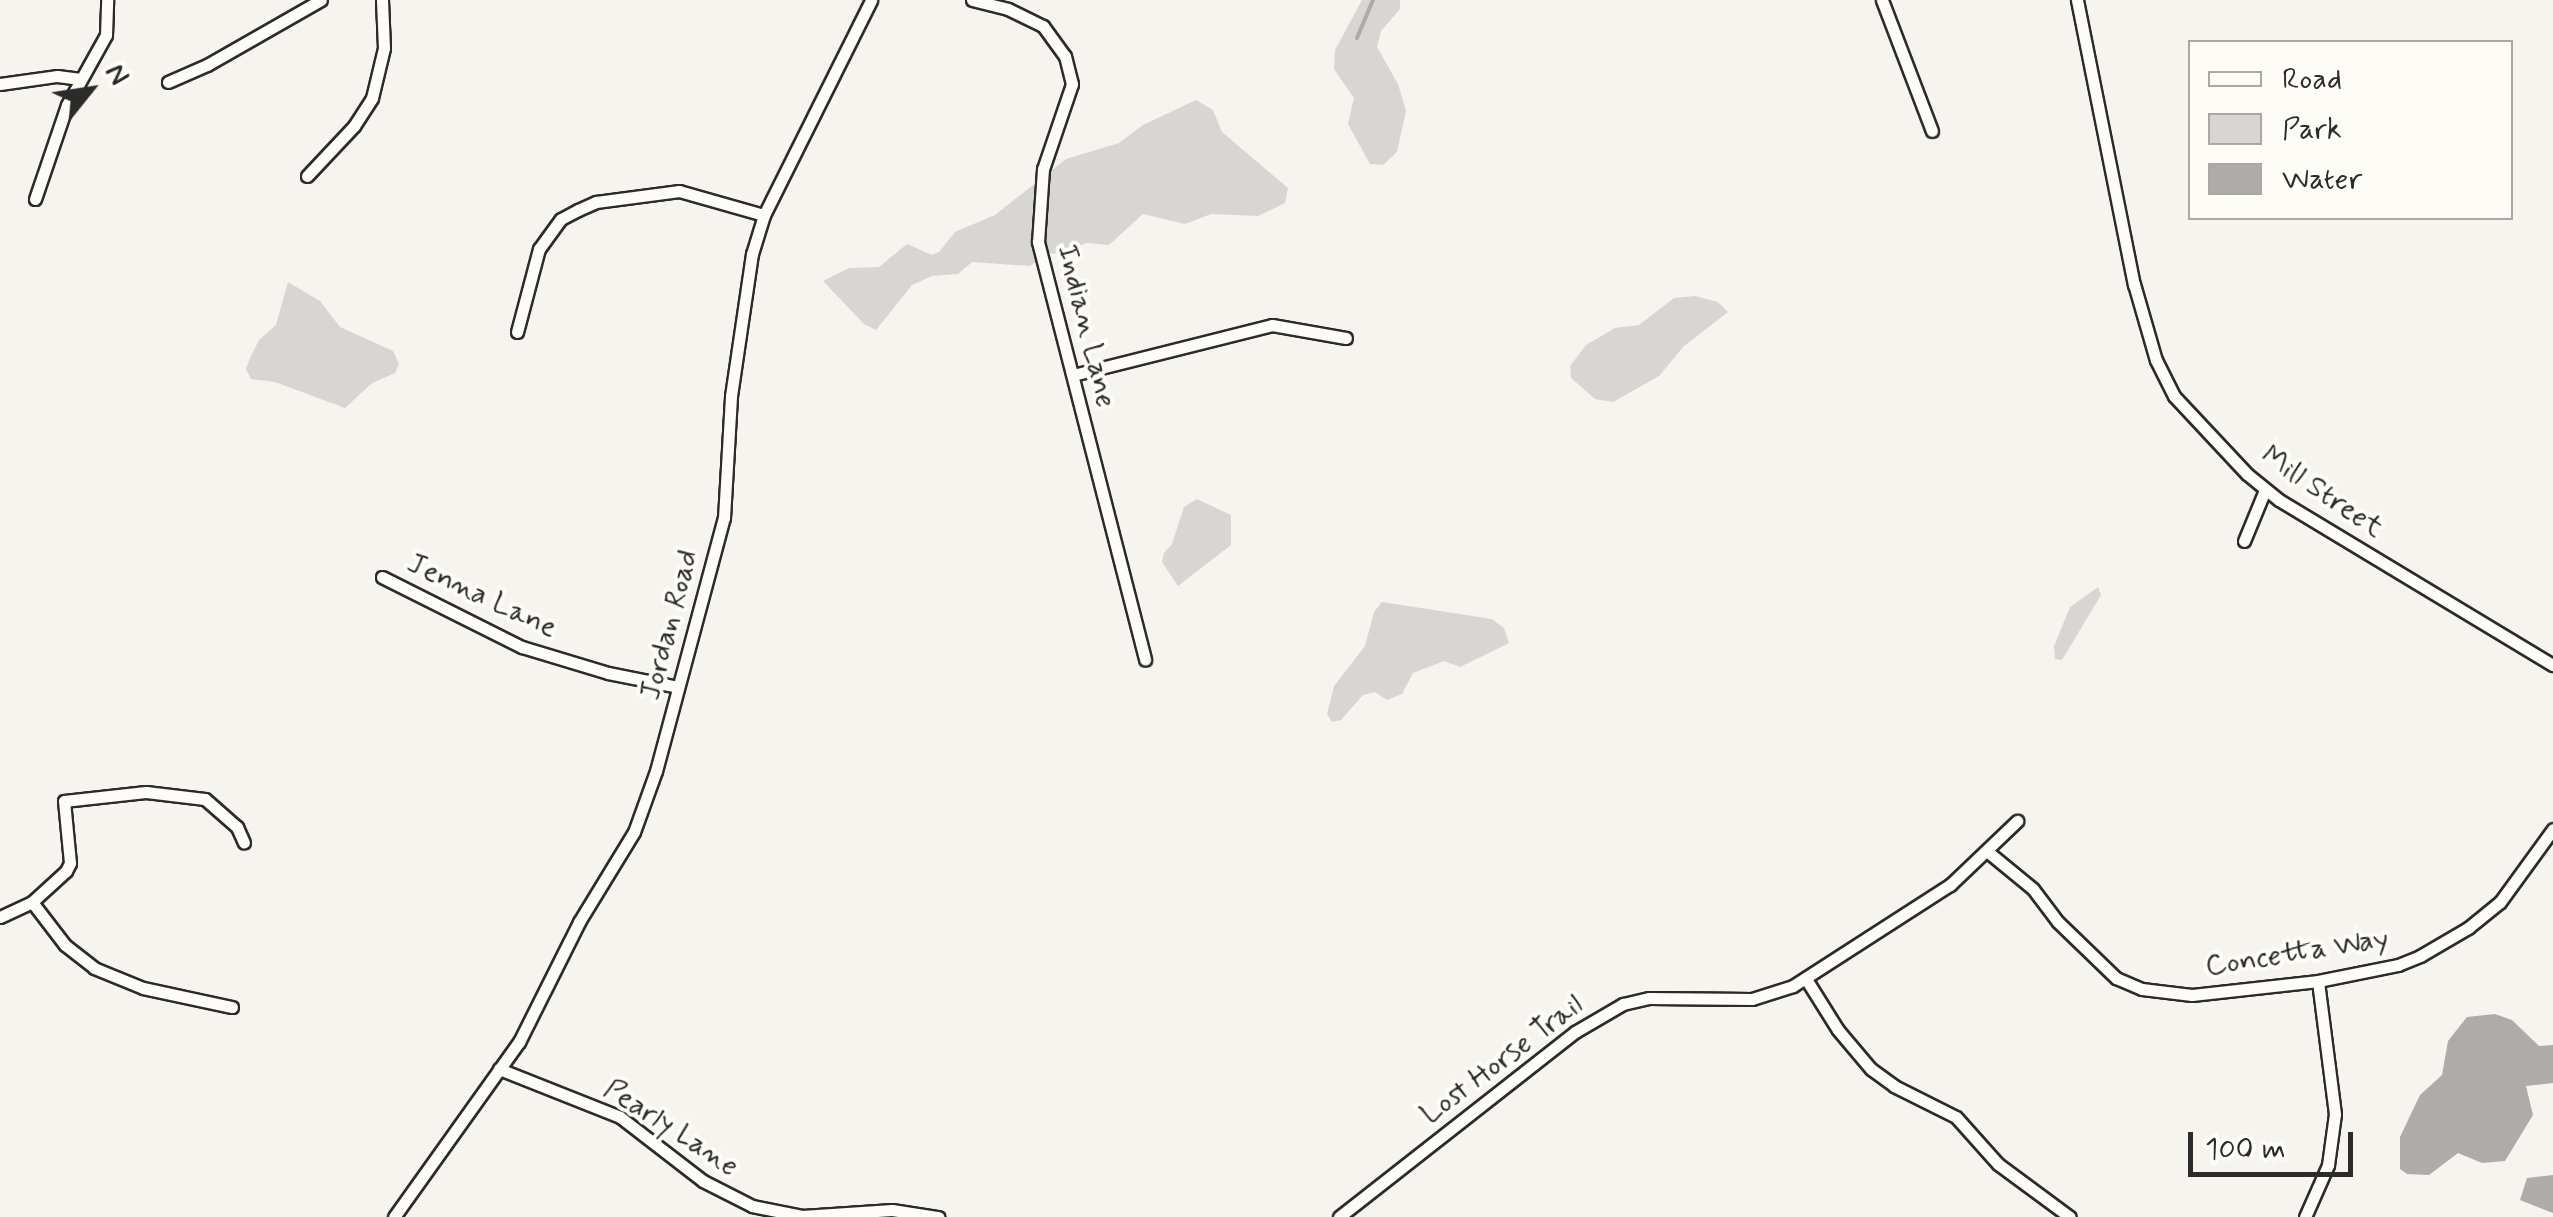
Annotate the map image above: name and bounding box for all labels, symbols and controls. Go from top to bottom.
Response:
north arrow [40,40,140,140]
legend [2188,40,2513,220]
text: N [96,57,137,92]
text: Road [2282,60,2342,99]
text: Park [2282,110,2342,149]
text: Water [2282,160,2362,199]
street label: Indian Lane [1048,241,1124,411]
street label: Mill Street [2254,438,2390,546]
street label: Jenna Lane [403,546,561,646]
street label: Jordan Road [633,546,707,704]
street label: Concetta Way [2201,921,2393,985]
street label: Lost Horse Trail [1414,988,1590,1132]
street label: Pearly Lane [598,1072,744,1184]
scale bar [2193,1112,2358,1174]
text: 100 m [2205,1130,2286,1169]

